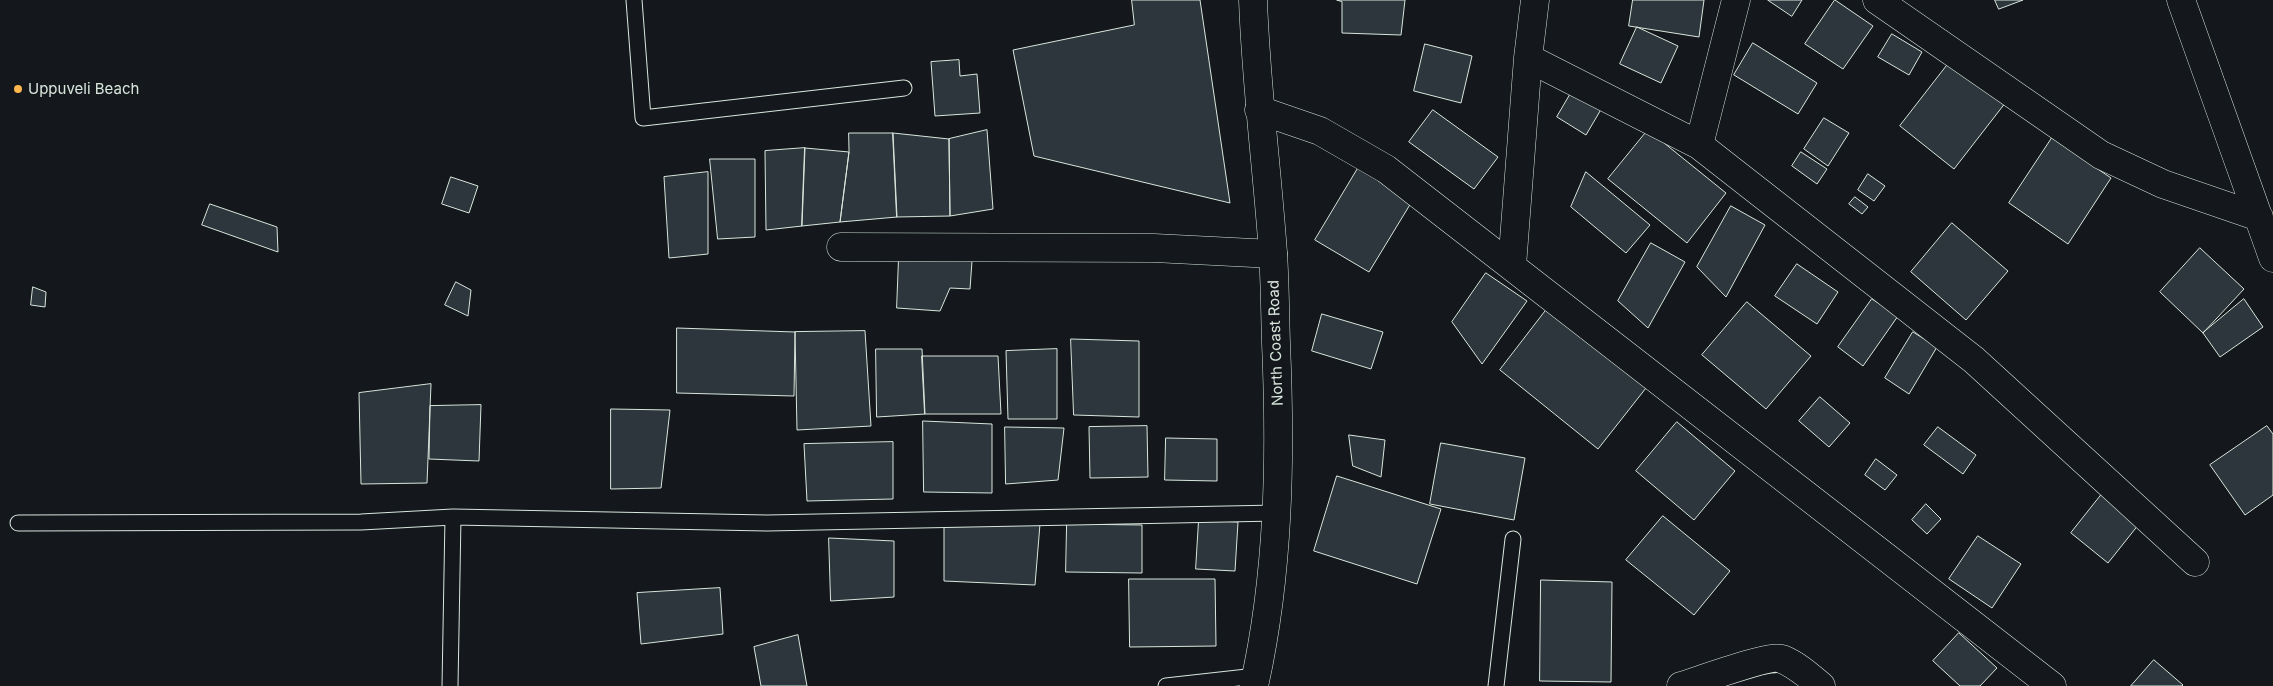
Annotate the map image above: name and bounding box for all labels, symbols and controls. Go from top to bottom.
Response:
place label: Uppuveli Beach [28,80,139,98]
marker: Uppuveli Beach [12,83,24,95]
street label: North Coast Road [1265,280,1287,406]

